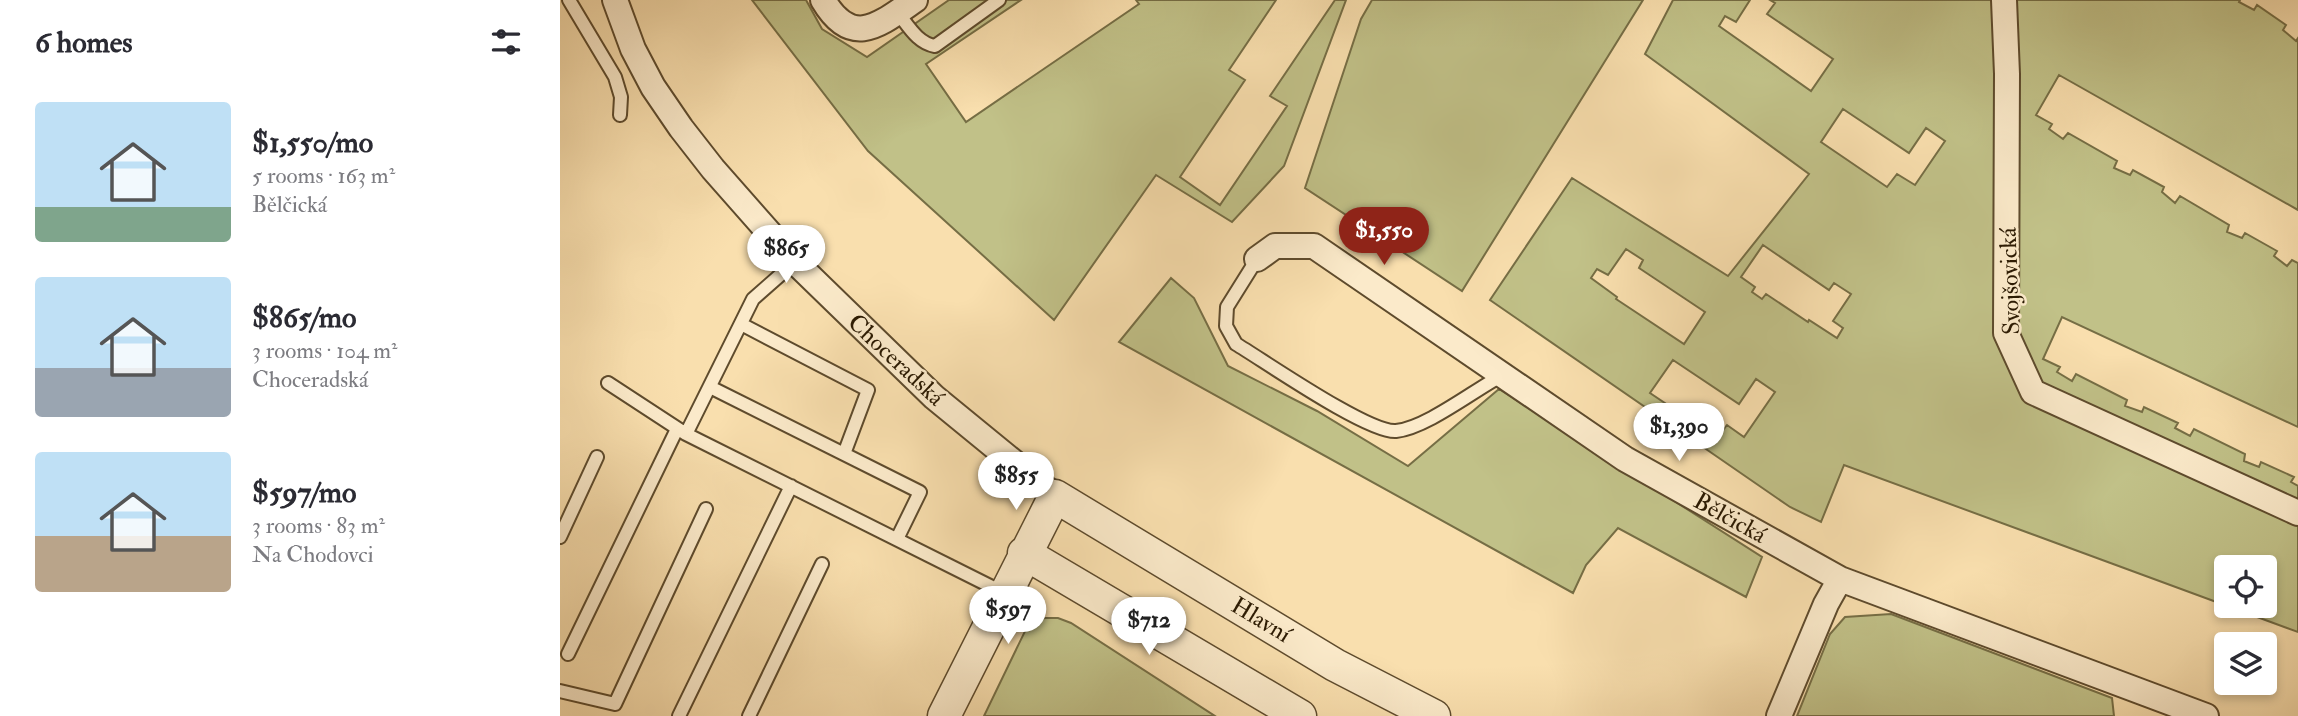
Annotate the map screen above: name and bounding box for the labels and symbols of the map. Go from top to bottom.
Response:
pin: $1,550 [1327,208,1441,267]
pin: $865 [745,226,827,285]
street label: Svojšovická [1993,226,2027,335]
street label: Choceradská [841,307,952,414]
pin: $1,390 [1622,404,1736,463]
pin: $855 [975,452,1057,512]
street label: Bělčická [1688,485,1773,551]
pin: $597 [967,586,1049,646]
street label: Hlavní [1225,590,1298,651]
pin: $712 [1108,598,1190,657]

